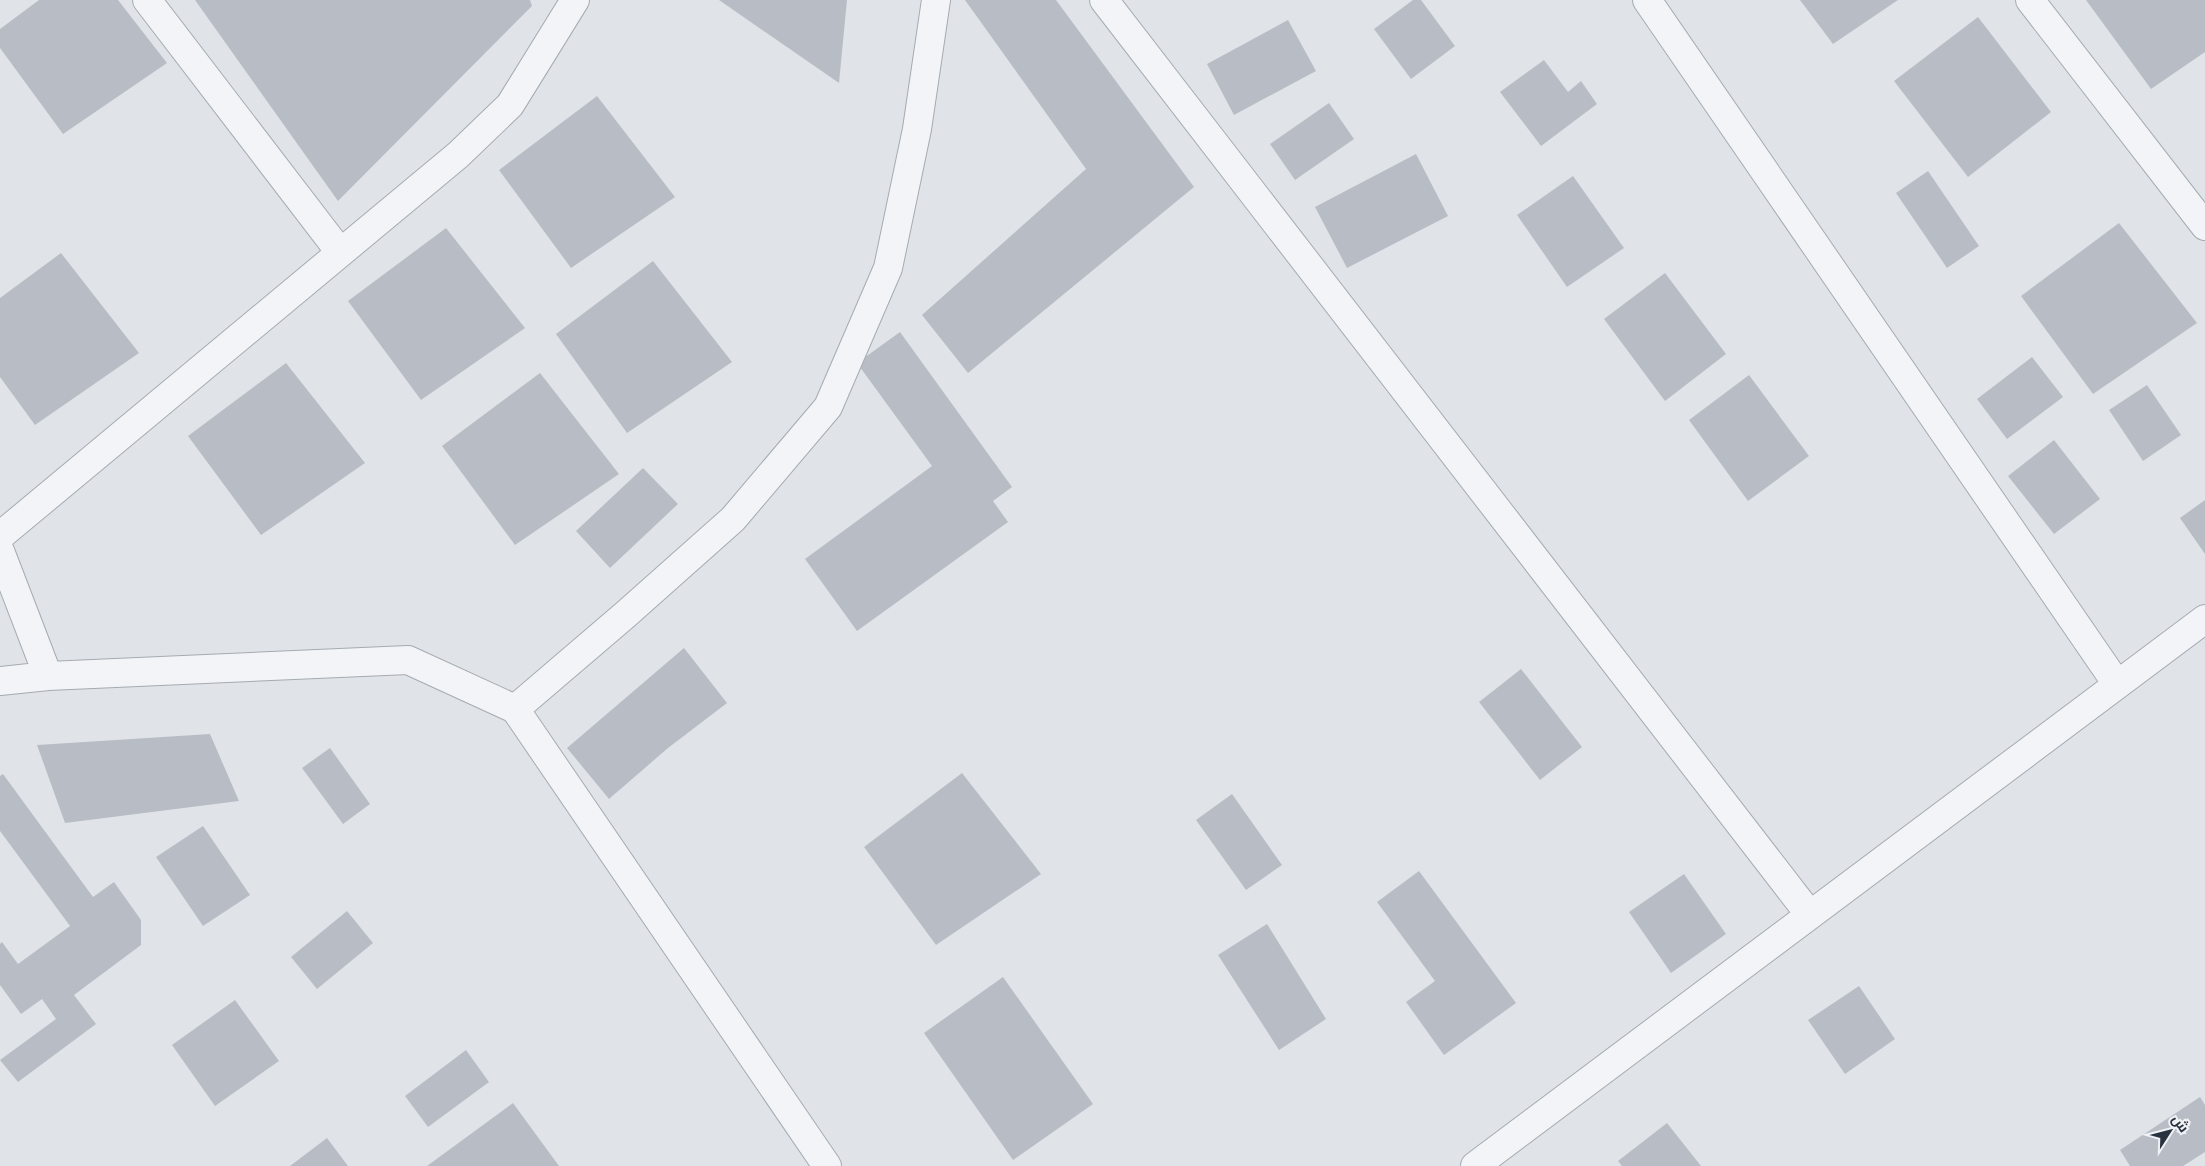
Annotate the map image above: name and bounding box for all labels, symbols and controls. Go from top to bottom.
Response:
north arrow [2145,1106,2195,1156]
text: ش [2168,1111,2193,1136]

